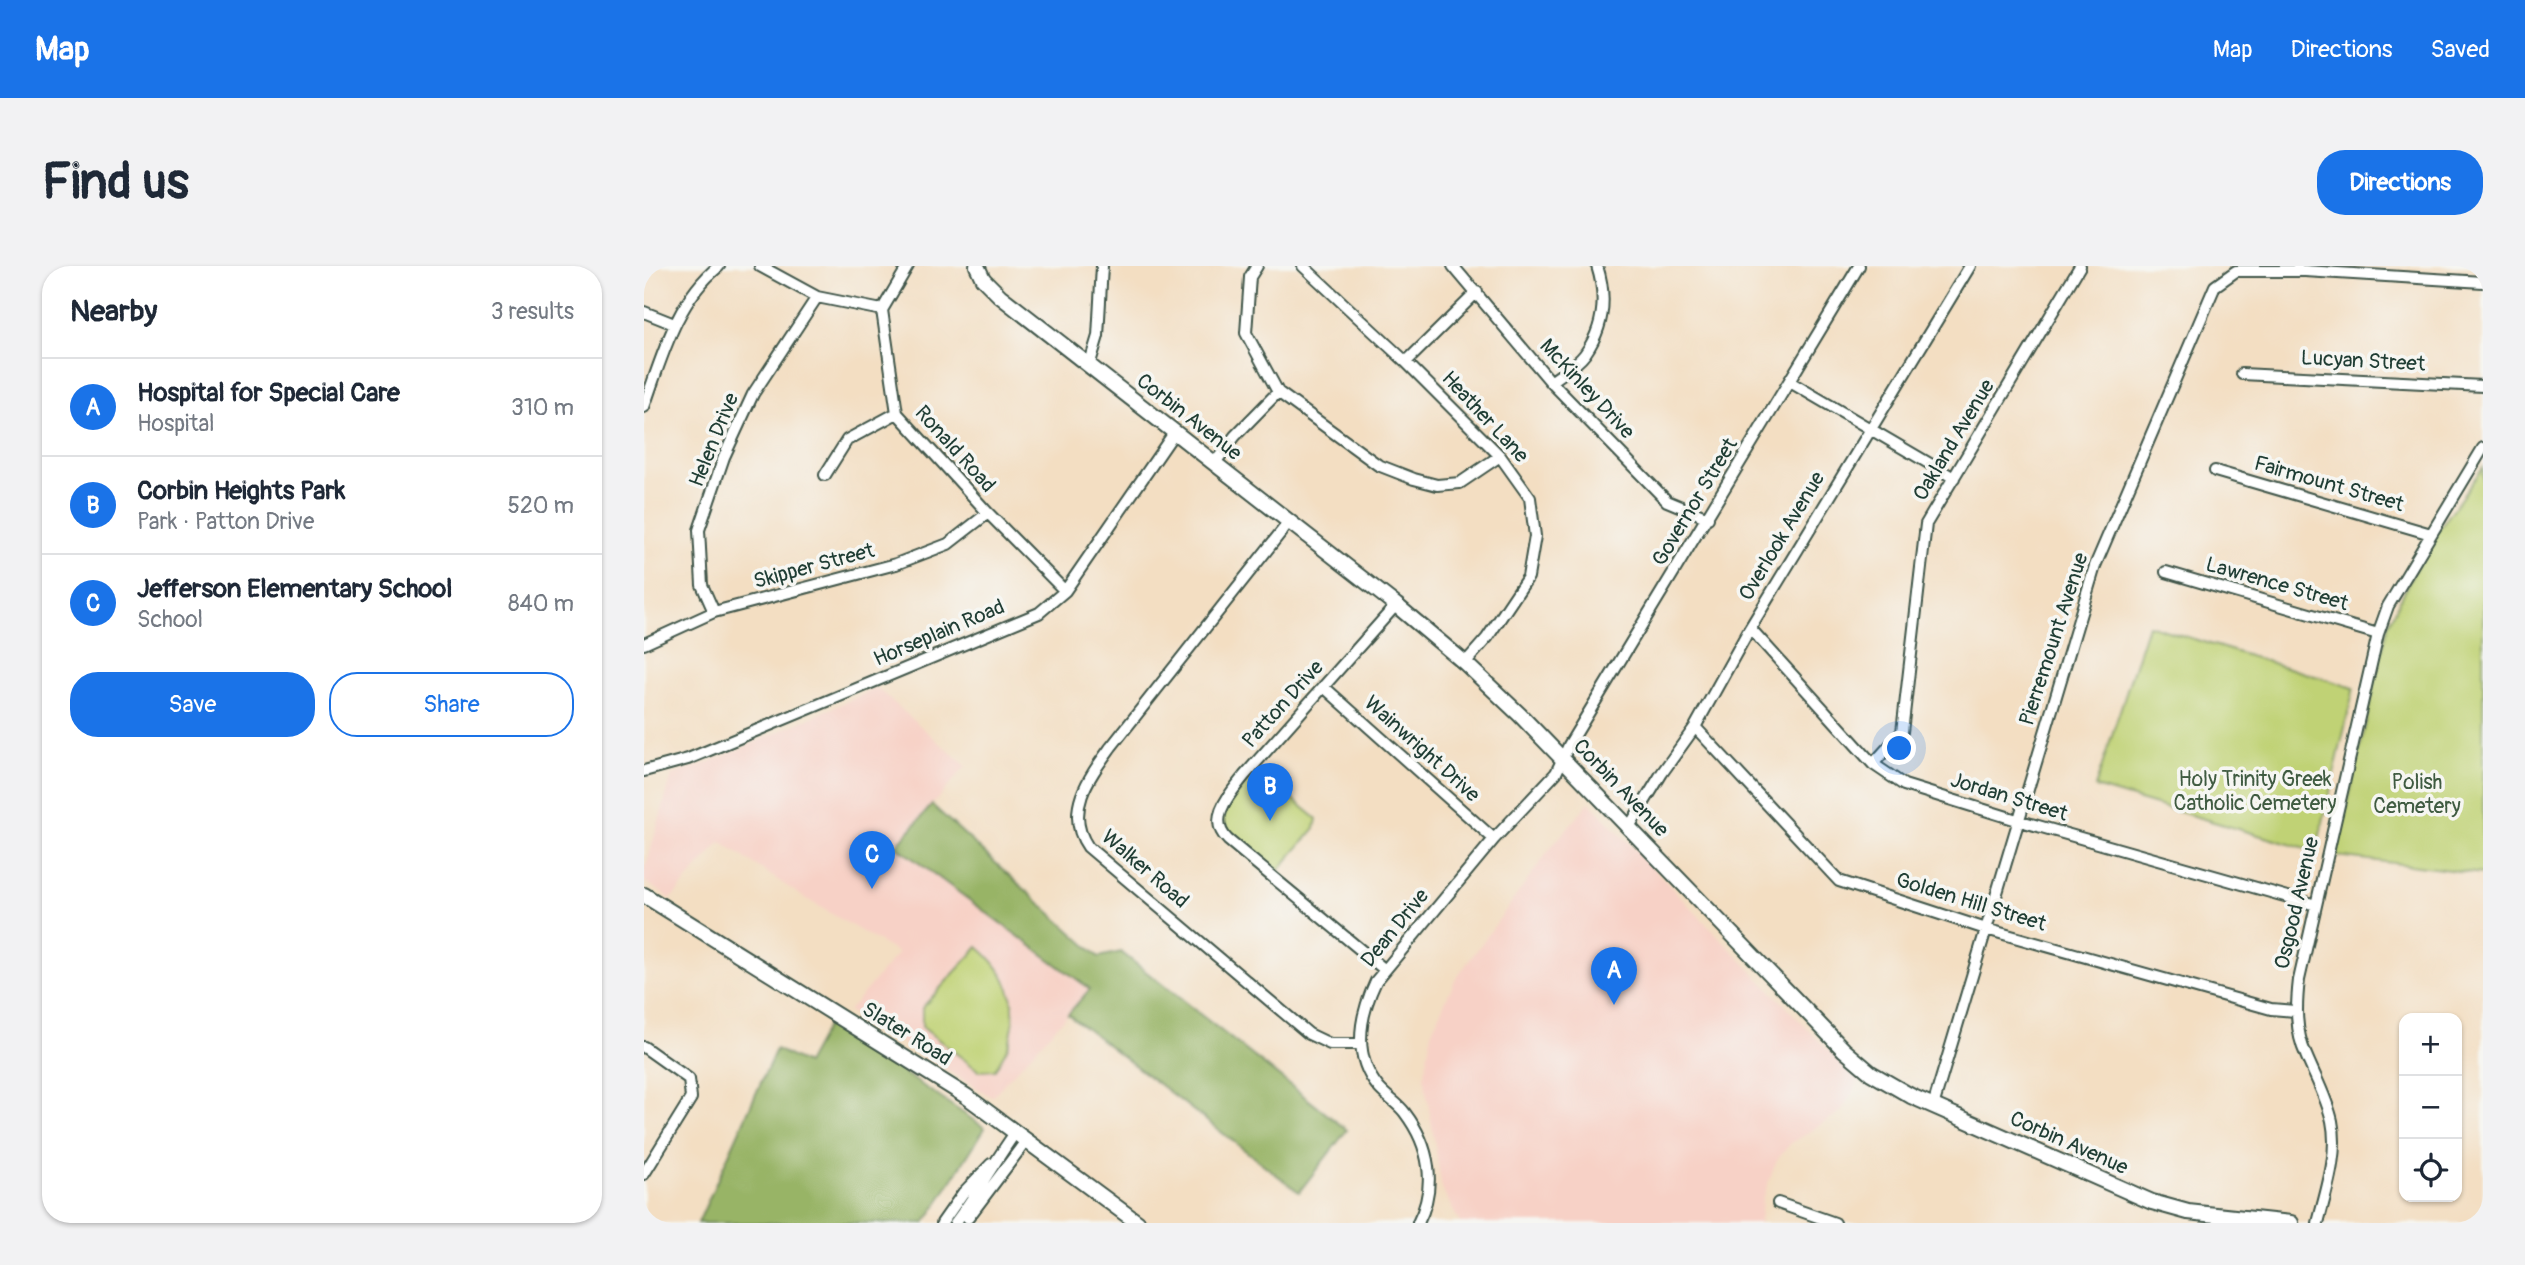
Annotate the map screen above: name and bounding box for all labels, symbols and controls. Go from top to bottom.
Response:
text: Map [35,29,90,70]
text: Map [2213,35,2253,64]
text: Directions [2291,35,2392,64]
text: Saved [2430,35,2490,64]
button: Directions [2317,150,2483,215]
text: Find us [42,152,189,213]
text: Nearby [70,293,157,330]
text: 3 results [491,297,574,326]
street label: McKinley Drive [1534,333,1641,445]
street label: Lucyan Street [2300,344,2426,378]
street label: Heather Lane [1436,365,1535,469]
street label: Corbin Avenue [1131,367,1248,467]
street label: Oakland Avenue [1907,374,2001,506]
text: Hospital for Special Care [137,377,400,409]
street label: Helen Drive [683,388,745,491]
text: A [86,393,100,422]
text: 310 m [511,393,574,422]
street label: Ronald Road [909,400,1001,498]
text: Hospital [137,409,215,438]
street label: Governor Street [1646,432,1744,571]
street label: Fairmount Street [2251,450,2407,518]
street label: Overlook Avenue [1733,466,1832,606]
text: Corbin Heights Park [137,475,345,507]
text: B [86,491,100,520]
text: 520 m [508,491,574,520]
text: Park · Patton Drive [137,507,314,536]
street label: Skipper Street [751,537,878,595]
street label: Pierremount Avenue [2013,549,2095,729]
street label: Lawrence Street [2203,551,2352,617]
text: Jefferson Elementary School [137,573,452,605]
text: C [86,589,100,618]
text: 840 m [508,589,574,618]
street label: Horseplain Road [869,593,1009,673]
text: School [137,605,203,634]
street label: Patton Drive [1236,654,1330,754]
button: Save [70,672,315,737]
button: Share [329,672,574,737]
street label: Wainwright Drive [1358,690,1486,809]
your location [1882,731,1916,765]
street label: Corbin Avenue [1567,733,1675,843]
pin: B [1247,763,1293,821]
street label: Jordan Street [1947,766,2071,828]
park label: Holy Trinity Greek Catholic Cemetery [2173,766,2337,817]
park label: Polish Cemetery [2373,769,2461,820]
street label: Walker Road [1096,824,1194,914]
pin: C [849,831,895,889]
street label: Osgood Avenue [2269,833,2326,972]
street label: Golden Hill Street [1893,866,2050,938]
street label: Dean Drive [1355,883,1435,973]
pin: A [1591,947,1637,1005]
street label: Slater Road [857,996,957,1072]
map controls [2399,1013,2462,1202]
button: + [2399,1013,2462,1076]
button: − [2399,1076,2462,1139]
street label: Corbin Avenue [2006,1105,2133,1181]
button: locate [2399,1139,2462,1202]

